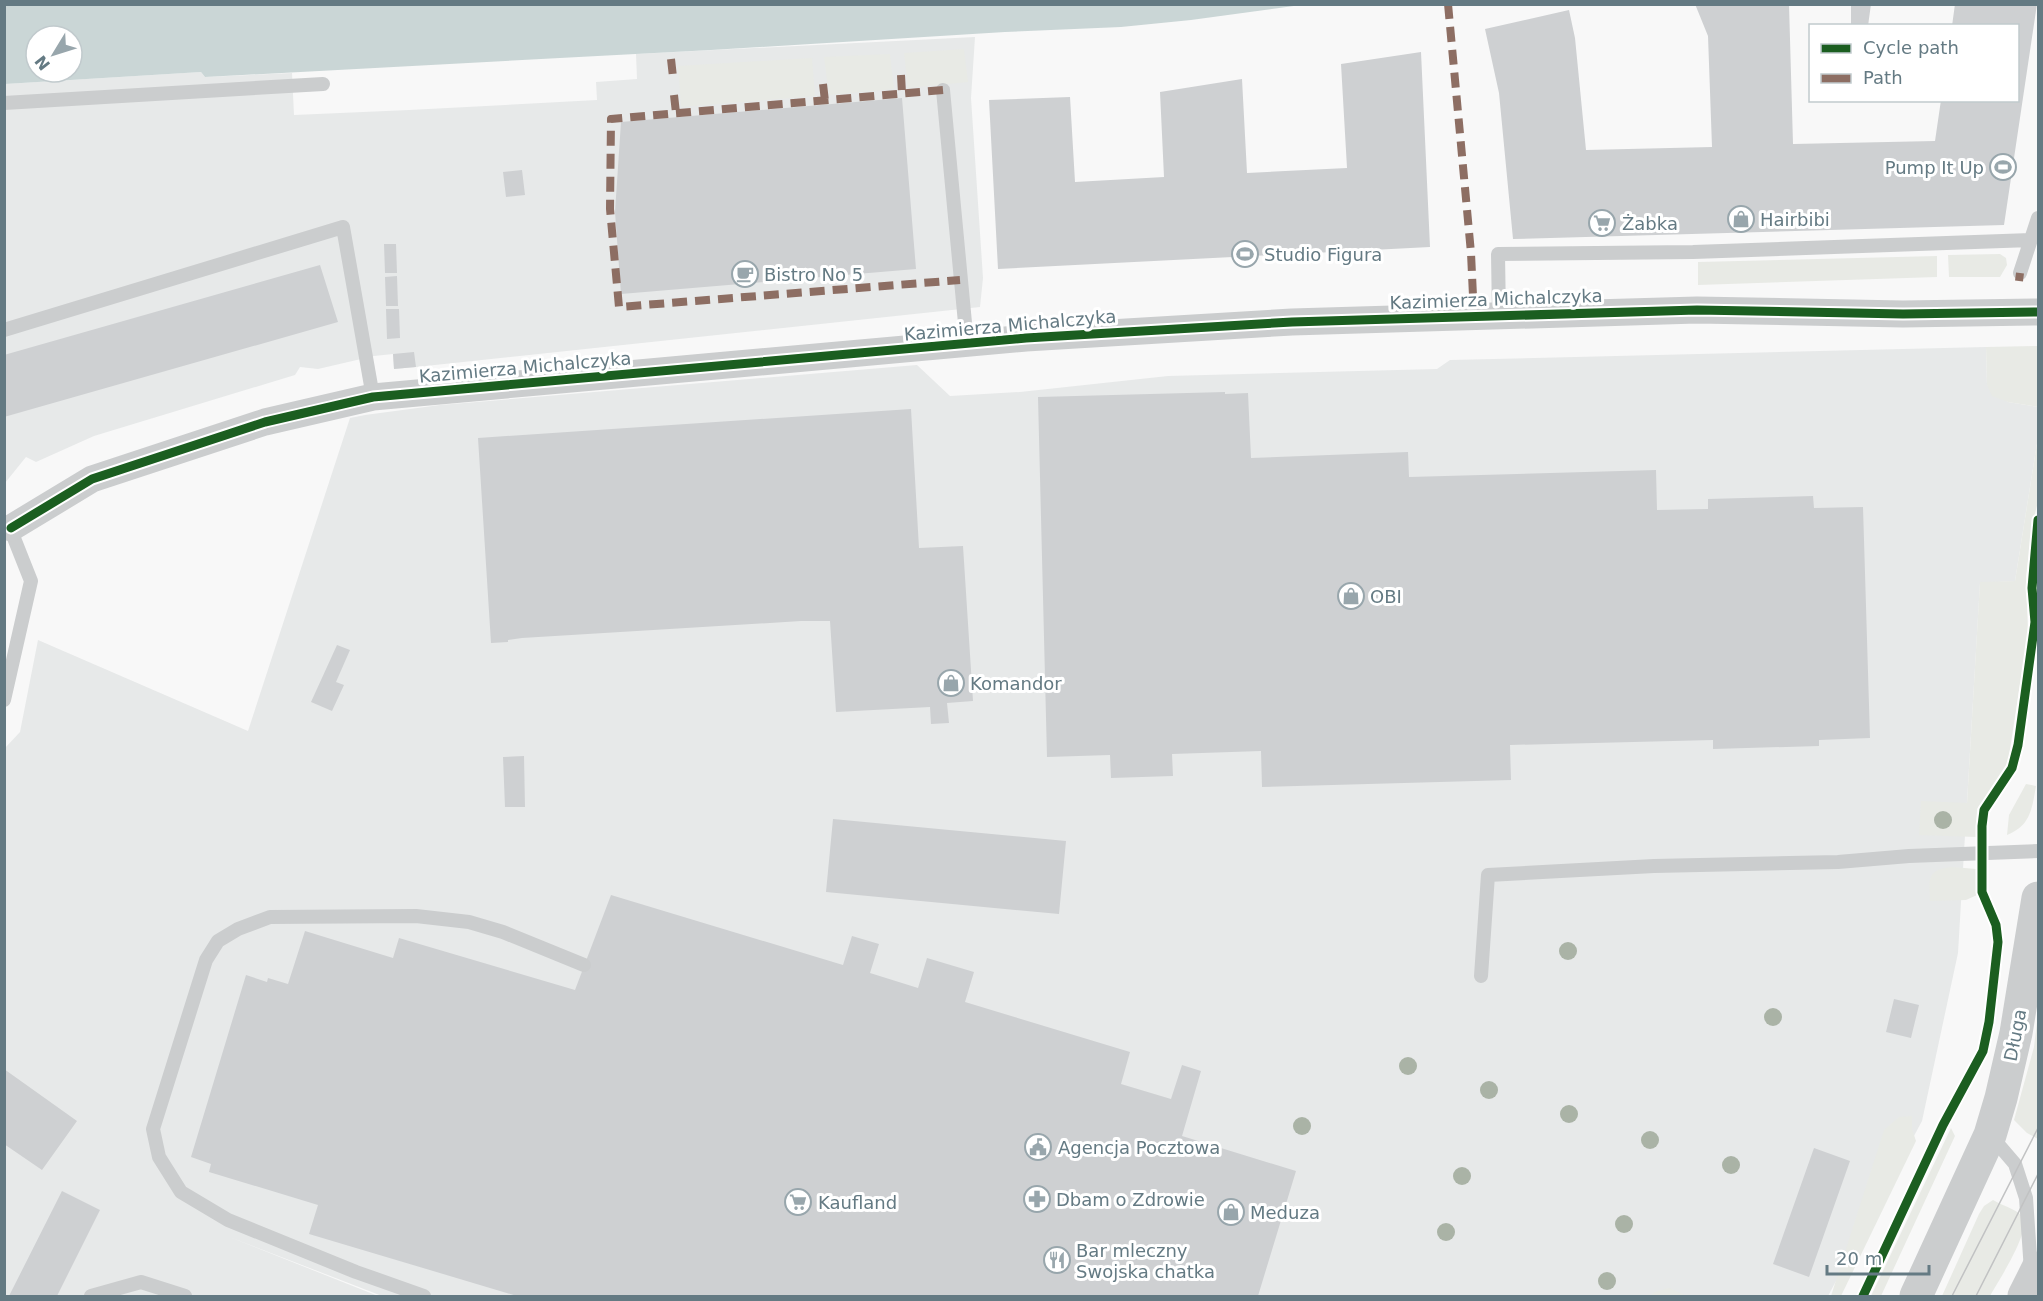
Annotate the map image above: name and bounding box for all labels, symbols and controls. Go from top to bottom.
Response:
north arrow [24,24,84,84]
legend [1809,24,2019,102]
text: Cycle path [1863,37,1959,58]
text: N [31,52,54,74]
text: Path [1863,67,1903,88]
sports icon: Pump It Up [1988,152,2018,182]
place label: Pump It Up [1885,157,1984,178]
shop icon: Hairbibi [1726,204,1756,234]
supermarket icon: Żabka [1587,208,1617,238]
place label: Hairbibi [1760,209,1830,230]
place label: Żabka [1622,213,1678,234]
sports icon: Studio Figura [1230,239,1260,269]
place label: Studio Figura [1264,244,1382,265]
cafe icon: Bistro No 5 [730,259,760,289]
place label: Bistro No 5 [764,264,863,285]
street label: Kazimierza Michalczyka [1389,285,1603,313]
street label: Kazimierza Michalczyka [903,305,1117,345]
street label: Kazimierza Michalczyka [418,347,632,387]
shop icon: OBI [1336,581,1366,611]
place label: OBI [1370,586,1402,607]
shop icon: Komandor [936,668,966,698]
place label: Komandor [970,673,1062,694]
street label: Długa [2000,1007,2030,1063]
public building icon: Agencja Pocztowa [1023,1132,1053,1162]
place label: Agencja Pocztowa [1058,1137,1220,1158]
pharmacy icon: Dbam o Zdrowie [1022,1184,1052,1214]
supermarket icon: Kaufland [783,1187,813,1217]
place label: Dbam o Zdrowie [1056,1189,1205,1210]
place label: Kaufland [818,1192,897,1213]
shop icon: Meduza [1216,1197,1246,1227]
place label: Meduza [1250,1202,1320,1223]
scale bar [1827,1238,1929,1276]
place label: Bar mleczny Swojska chatka [1076,1240,1215,1282]
restaurant icon: Bar mleczny Swojska chatka [1042,1245,1072,1275]
text: 20 m [1836,1248,1882,1269]

